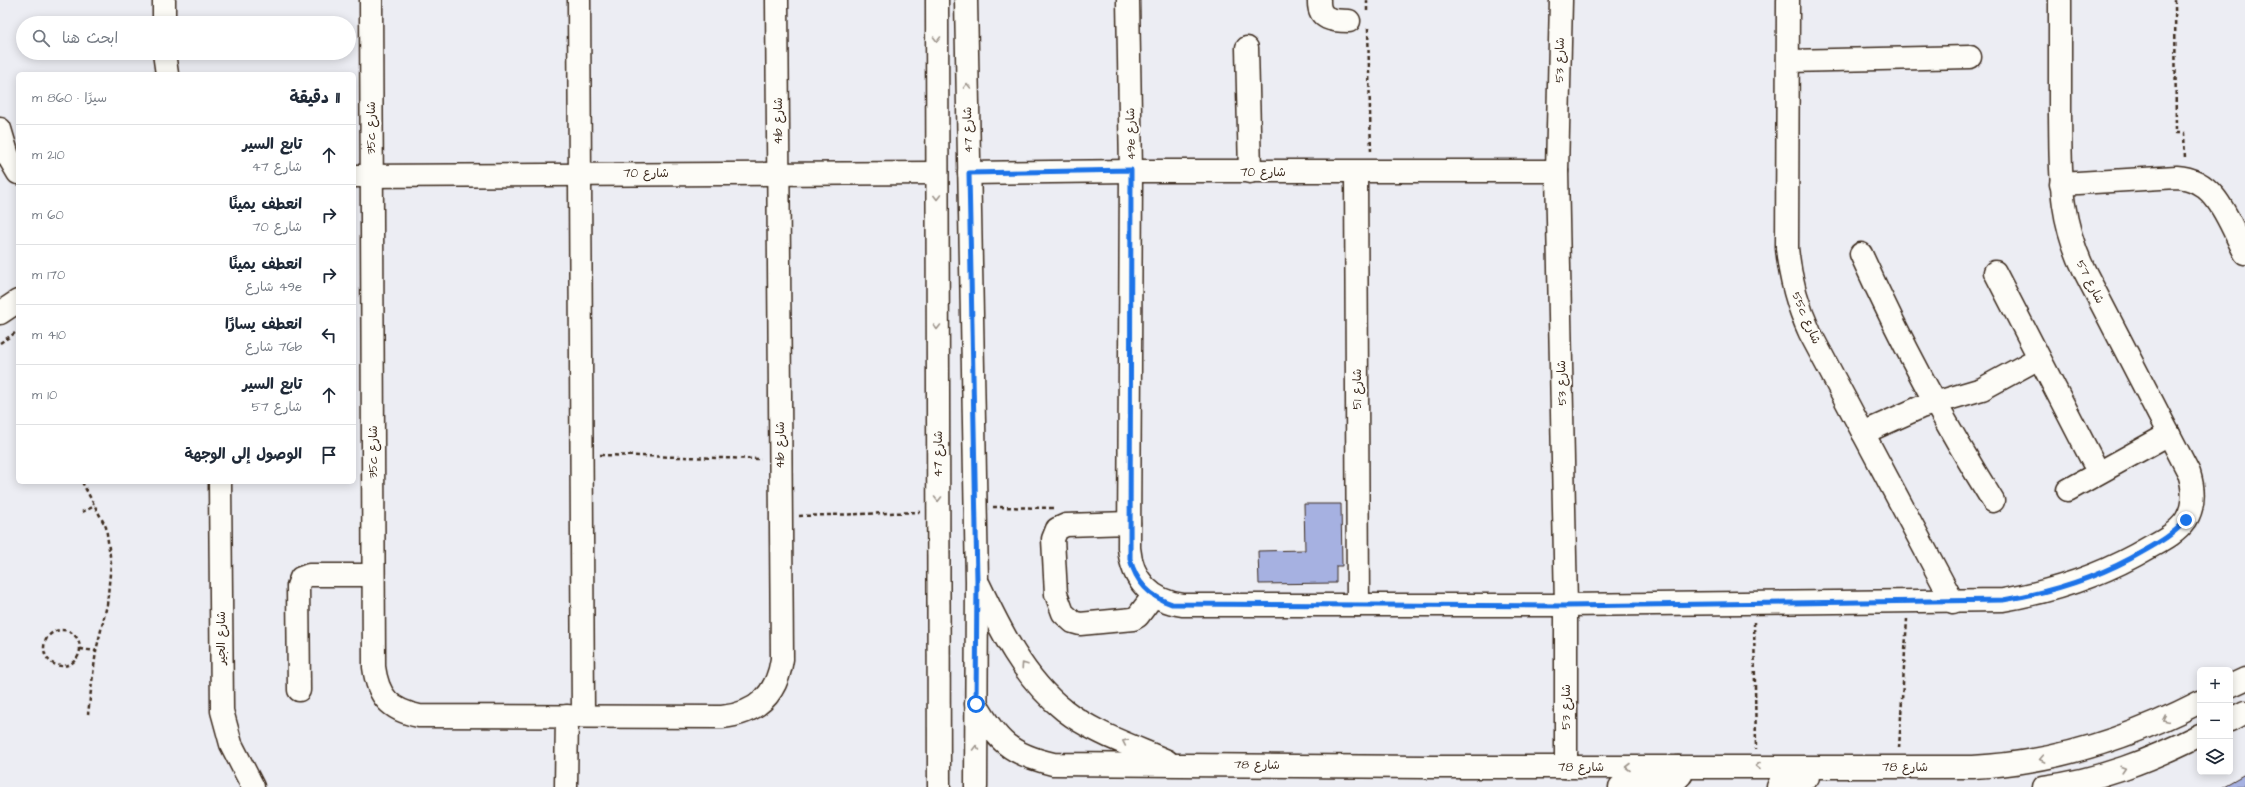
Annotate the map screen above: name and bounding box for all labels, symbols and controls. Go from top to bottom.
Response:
search box [16,16,356,60]
icon: search [30,27,52,49]
text: ابحث هنا [62,28,118,49]
one-way arrow [933,36,941,42]
street label: شارع 53 [1551,37,1569,83]
one-way arrow [963,83,972,89]
text: 11 دقيقة [290,86,340,110]
text: سيرًا · 860 m [32,89,107,107]
street label: 41b شارع [770,97,787,145]
street label: 35c شارع [363,102,380,154]
street label: شارع 47 [959,107,977,153]
street label: 49e شارع [1122,108,1140,160]
text: تابع السير [243,134,302,155]
icon: ahead [318,144,340,166]
text: 210 m [32,146,65,164]
text: شارع 47 [252,158,302,176]
street label: شارع 70 [1240,164,1286,181]
street label: شارع 70 [623,165,669,182]
text: انعطف يمينًا [229,194,302,215]
one-way arrow [933,194,941,200]
icon: right [318,204,340,226]
text: 60 m [32,206,64,224]
text: شارع 70 [252,218,302,236]
text: انعطف يمينًا [229,254,302,275]
street label: شارع 57 [2072,257,2108,307]
icon: right [318,264,340,286]
text: 170 m [32,266,65,284]
text: 49e شارع [245,278,302,296]
street label: 55c شارع [1787,289,1825,347]
text: انعطف يسارًا [225,314,302,335]
icon: left [318,324,340,346]
one-way arrow [933,324,941,330]
text: 410 m [32,326,66,344]
text: 76b شارع [245,338,302,356]
street label: شارع 53 [1553,360,1571,406]
street label: شارع 51 [1349,369,1366,409]
text: تابع السير [243,374,302,395]
icon: ahead [318,384,340,406]
text: 10 m [32,386,57,404]
text: شارع 57 [251,398,302,416]
street label: 41b شارع [772,421,789,469]
street label: 35c شارع [365,426,382,478]
street label: شارع 47 [930,431,947,477]
text: الوصول إلى الوجهة [185,444,302,465]
icon: arrive [318,444,340,466]
one-way arrow [934,496,942,502]
route end [2177,511,2195,529]
street label: شارع الجير [213,611,230,666]
one-way arrow [1021,662,1028,669]
map controls [2197,667,2233,775]
button: + [2197,667,2233,703]
street label: شارع 53 [1558,684,1575,730]
route start [967,695,985,713]
button: − [2197,703,2233,739]
one-way arrow [2162,714,2169,722]
one-way arrow [1122,739,1129,747]
button: layers [2197,739,2233,775]
one-way arrow [972,745,980,751]
one-way arrow [2039,755,2045,763]
street label: شارع 78 [1234,756,1280,774]
street label: شارع 78 [1558,759,1604,776]
street label: شارع 78 [1882,759,1928,776]
one-way arrow [1755,762,1761,770]
one-way arrow [1625,763,1631,771]
one-way arrow [2120,765,2127,774]

